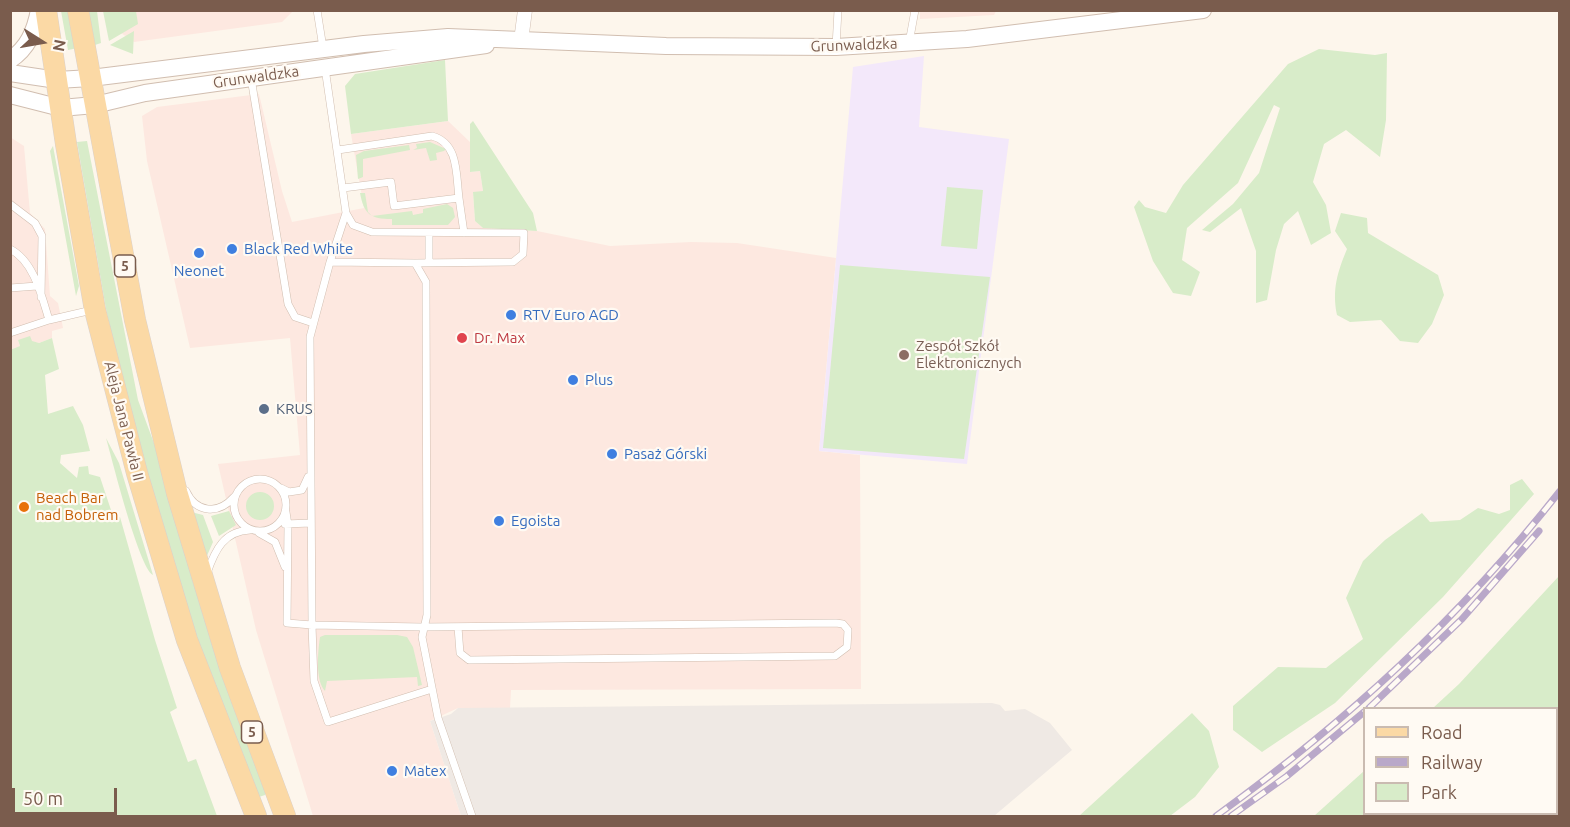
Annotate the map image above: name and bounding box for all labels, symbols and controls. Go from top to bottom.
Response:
north arrow [12,12,72,72]
street label: Grunwaldzka [810,34,898,56]
text: N [50,38,70,53]
street label: Grunwaldzka [212,62,300,92]
place label: Black Red White [244,240,353,258]
marker: Black Red White [225,242,239,256]
marker: Neonet [192,246,206,260]
road number: 5 [114,255,136,277]
place label: Neonet [174,262,224,280]
place label: RTV Euro AGD [523,306,619,324]
marker: RTV Euro AGD [504,308,518,322]
place label: Dr. Max [474,329,525,347]
marker: Dr. Max [455,331,469,345]
place label: Zespół Szkół Elektronicznych [916,337,1022,372]
marker: Zespół Szkół Elektronicznych [897,348,911,362]
street label: Aleja Jana Pawła II [100,359,148,483]
place label: Plus [585,371,613,389]
marker: Plus [566,373,580,387]
place label: KRUS [276,400,313,418]
marker: KRUS [257,402,271,416]
place label: Pasaż Górski [624,445,707,463]
marker: Pasaż Górski [605,447,619,461]
place label: Beach Bar nad Bobrem [36,489,118,524]
marker: Beach Bar nad Bobrem [17,500,31,514]
place label: Egoista [511,512,560,530]
marker: Egoista [492,514,506,528]
legend [1363,707,1558,815]
road number: 5 [242,721,262,743]
text: Road [1421,722,1463,742]
text: Railway [1421,752,1482,772]
place label: Matex [404,762,446,780]
marker: Matex [385,764,399,778]
scale bar [15,776,120,814]
text: Park [1421,782,1457,802]
text: 50 m [23,788,63,808]

